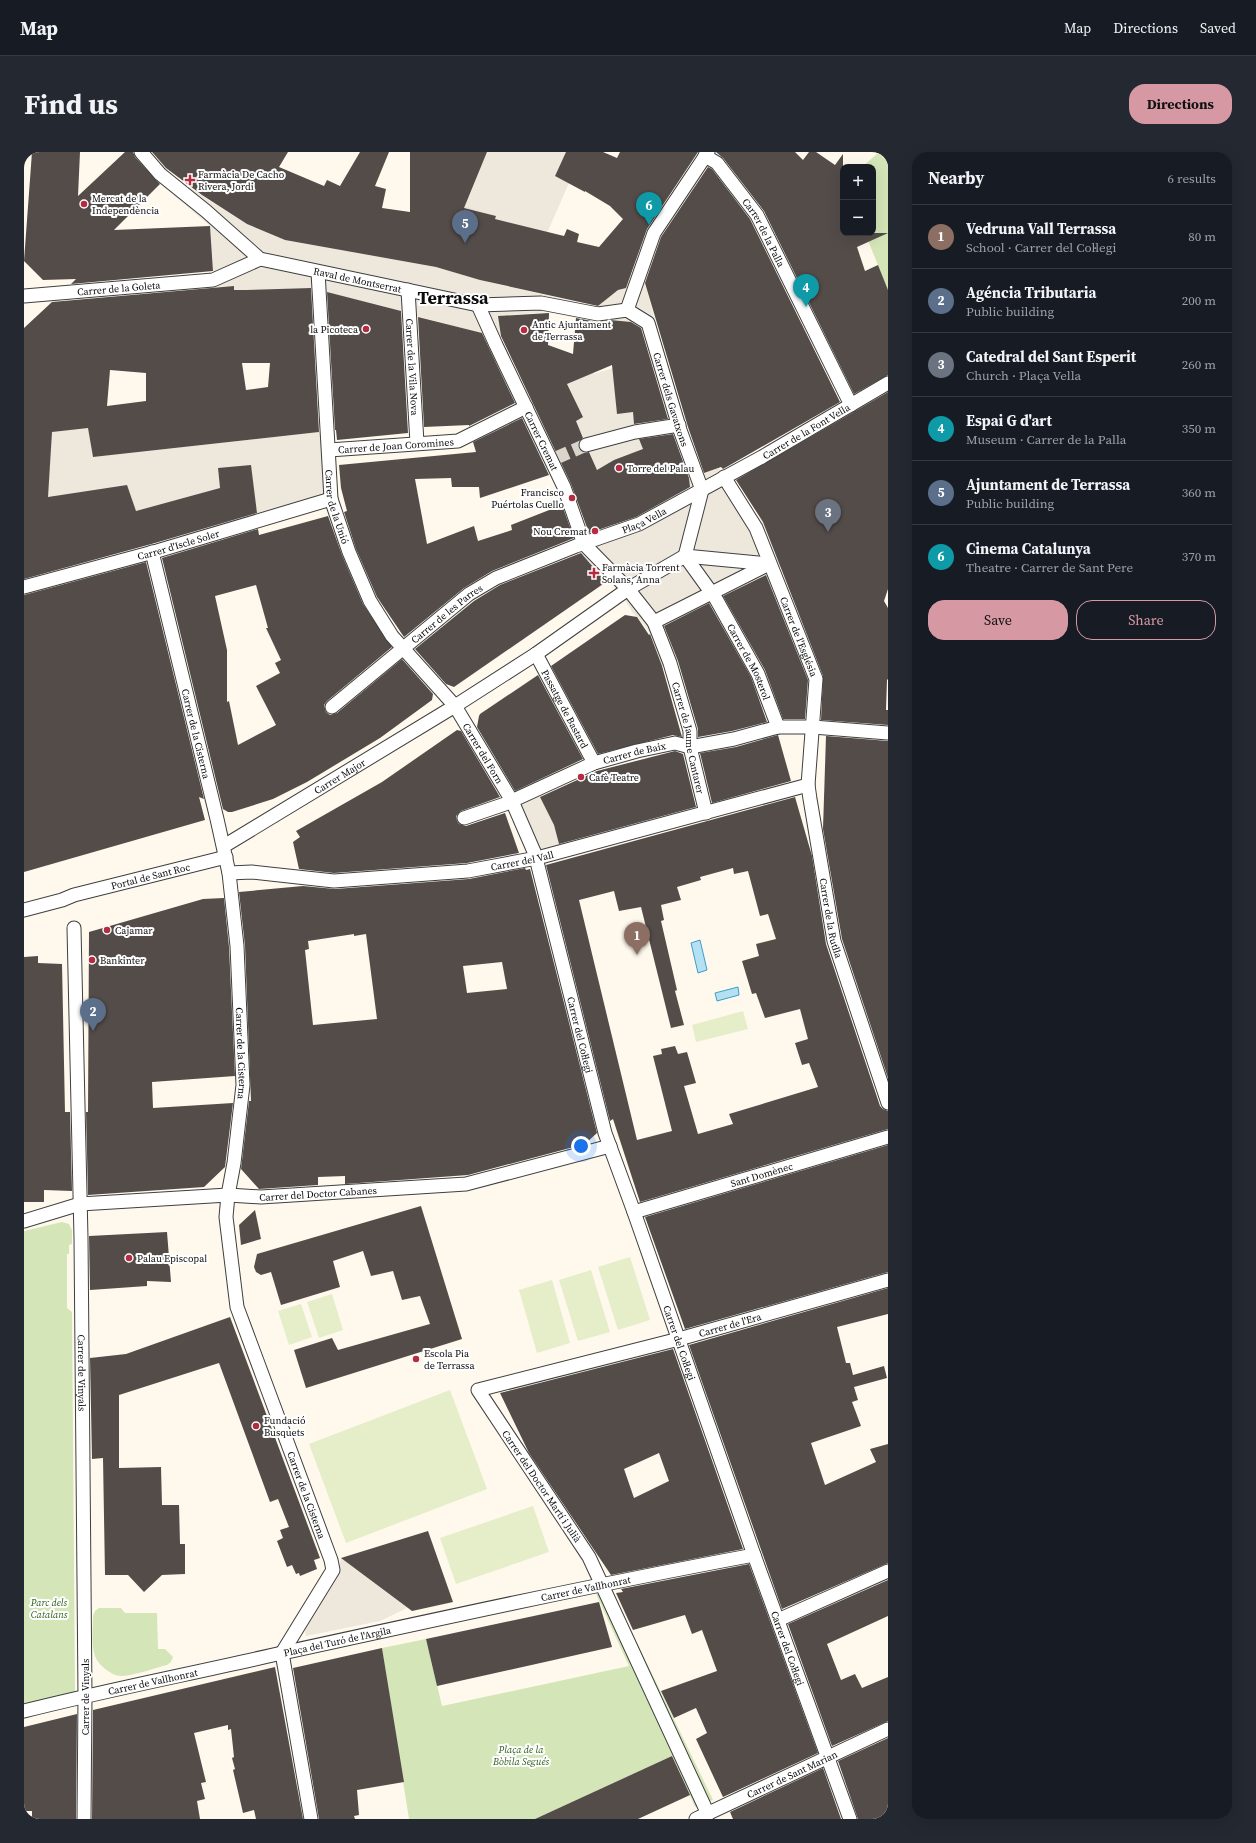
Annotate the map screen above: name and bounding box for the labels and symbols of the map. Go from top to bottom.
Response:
place label: Farmàcia De Cacho Rivera, Jordi [198,168,285,193]
marker: Farmàcia De Cacho Rivera, Jordi [185,175,195,185]
place label: Mercat de la Independència [92,192,160,217]
pin: 6 [636,192,662,225]
street label: Carrer de la Palla [739,196,788,270]
marker: Mercat de la Independència [79,199,89,209]
pin: 5 [452,210,478,243]
street label: Raval de Montserrat [312,264,403,296]
pin: 4 [793,274,819,307]
street label: Carrer de la Goleta [77,278,162,298]
district label: Terrassa [417,285,489,310]
street label: Carrer de la Vila Nova [403,318,421,417]
place label: Antic Ajuntament de Terrassa [532,318,612,343]
place label: la Picoteca [310,323,359,336]
marker: la Picoteca [361,324,371,334]
marker: Antic Ajuntament de Terrassa [519,325,529,335]
street label: Carrer dels Gavatxons [650,351,691,448]
street label: Carrer de la Font Vella [760,400,853,462]
street label: Carrer Cremat [522,409,561,473]
street label: Carrer de Joan Coromines [338,435,454,456]
place label: Torre del Palau [627,462,695,475]
marker: Torre del Palau [614,463,624,473]
street label: Carrer de la Unió [322,469,352,546]
place label: Francisco Puértolas Cuello [491,486,565,511]
marker: Francisco Puértolas Cuello [567,493,577,503]
pin: 3 [815,499,841,532]
street label: Plaça Vella [620,504,670,536]
place label: Nou Cremat [533,525,588,538]
marker: Nou Cremat [590,526,600,536]
street label: Carrer d'Iscle Soler [136,527,222,563]
place label: Farmàcia Torrent Solans, Anna [602,561,680,586]
marker: Farmàcia Torrent Solans, Anna [589,568,599,578]
street label: Carrer de les Parres [408,581,485,646]
street label: Carrer de l'Església [777,595,821,680]
street label: Carrer de Mosterol [724,621,773,702]
street label: Passatge de Bastard [538,667,591,751]
street label: Carrer de Jaume Cantarer [669,681,707,796]
street label: Carrer de la Cisterna [179,687,213,781]
street label: Carrer del Forn [460,721,506,786]
street label: Carrer de Baix [602,739,668,767]
street label: Carrer Major [312,756,368,797]
place label: Cafè Teatre [589,771,639,784]
marker: Cafè Teatre [576,772,586,782]
street label: Carrer del Vall [490,848,555,874]
street label: Portal de Sant Roc [110,860,191,893]
street label: Carrer de la Rutlla [816,877,846,961]
pin: 1 [624,922,650,955]
place label: Cajamar [115,924,153,937]
marker: Cajamar [102,925,112,935]
place label: Bankinter [100,954,145,967]
marker: Bankinter [87,955,97,965]
street label: Carrer del Col·legi [564,995,596,1074]
pin: 2 [80,998,106,1031]
street label: Carrer de la Cisterna [233,1007,249,1101]
your location [571,1136,591,1156]
street label: Sant Domènec [729,1159,795,1190]
street label: Carrer del Doctor Cabanes [259,1184,377,1204]
place label: Palau Episcopal [137,1252,207,1265]
marker: Palau Episcopal [124,1253,134,1263]
street label: Carrer del Col·legi [660,1304,698,1382]
street label: Carrer de l'Era [697,1310,764,1340]
street label: Carrer de Vinyals [75,1334,89,1411]
place label: Escola Pia de Terrassa [424,1347,475,1372]
marker: Escola Pia de Terrassa [411,1354,421,1364]
place label: Fundació Busquets [264,1414,306,1439]
marker: Fundació Busquets [251,1421,261,1431]
street label: Carrer del Doctor Martí i Julià [499,1428,585,1546]
street label: Carrer de la Cisterna [284,1450,329,1541]
street label: Carrer de Vallhonrat [540,1573,633,1604]
park label: Parc dels Catalans [30,1596,68,1621]
street label: Carrer del Col·legi [768,1609,807,1687]
street label: Plaça del Turó de l'Argila [282,1623,393,1659]
street label: Carrer de Vinyals [79,1659,92,1735]
street label: Carrer de Vallhonrat [107,1666,199,1698]
park label: Plaça de la Bòbila Segués [492,1743,550,1768]
street label: Carrer de Sant Marian [745,1748,840,1801]

